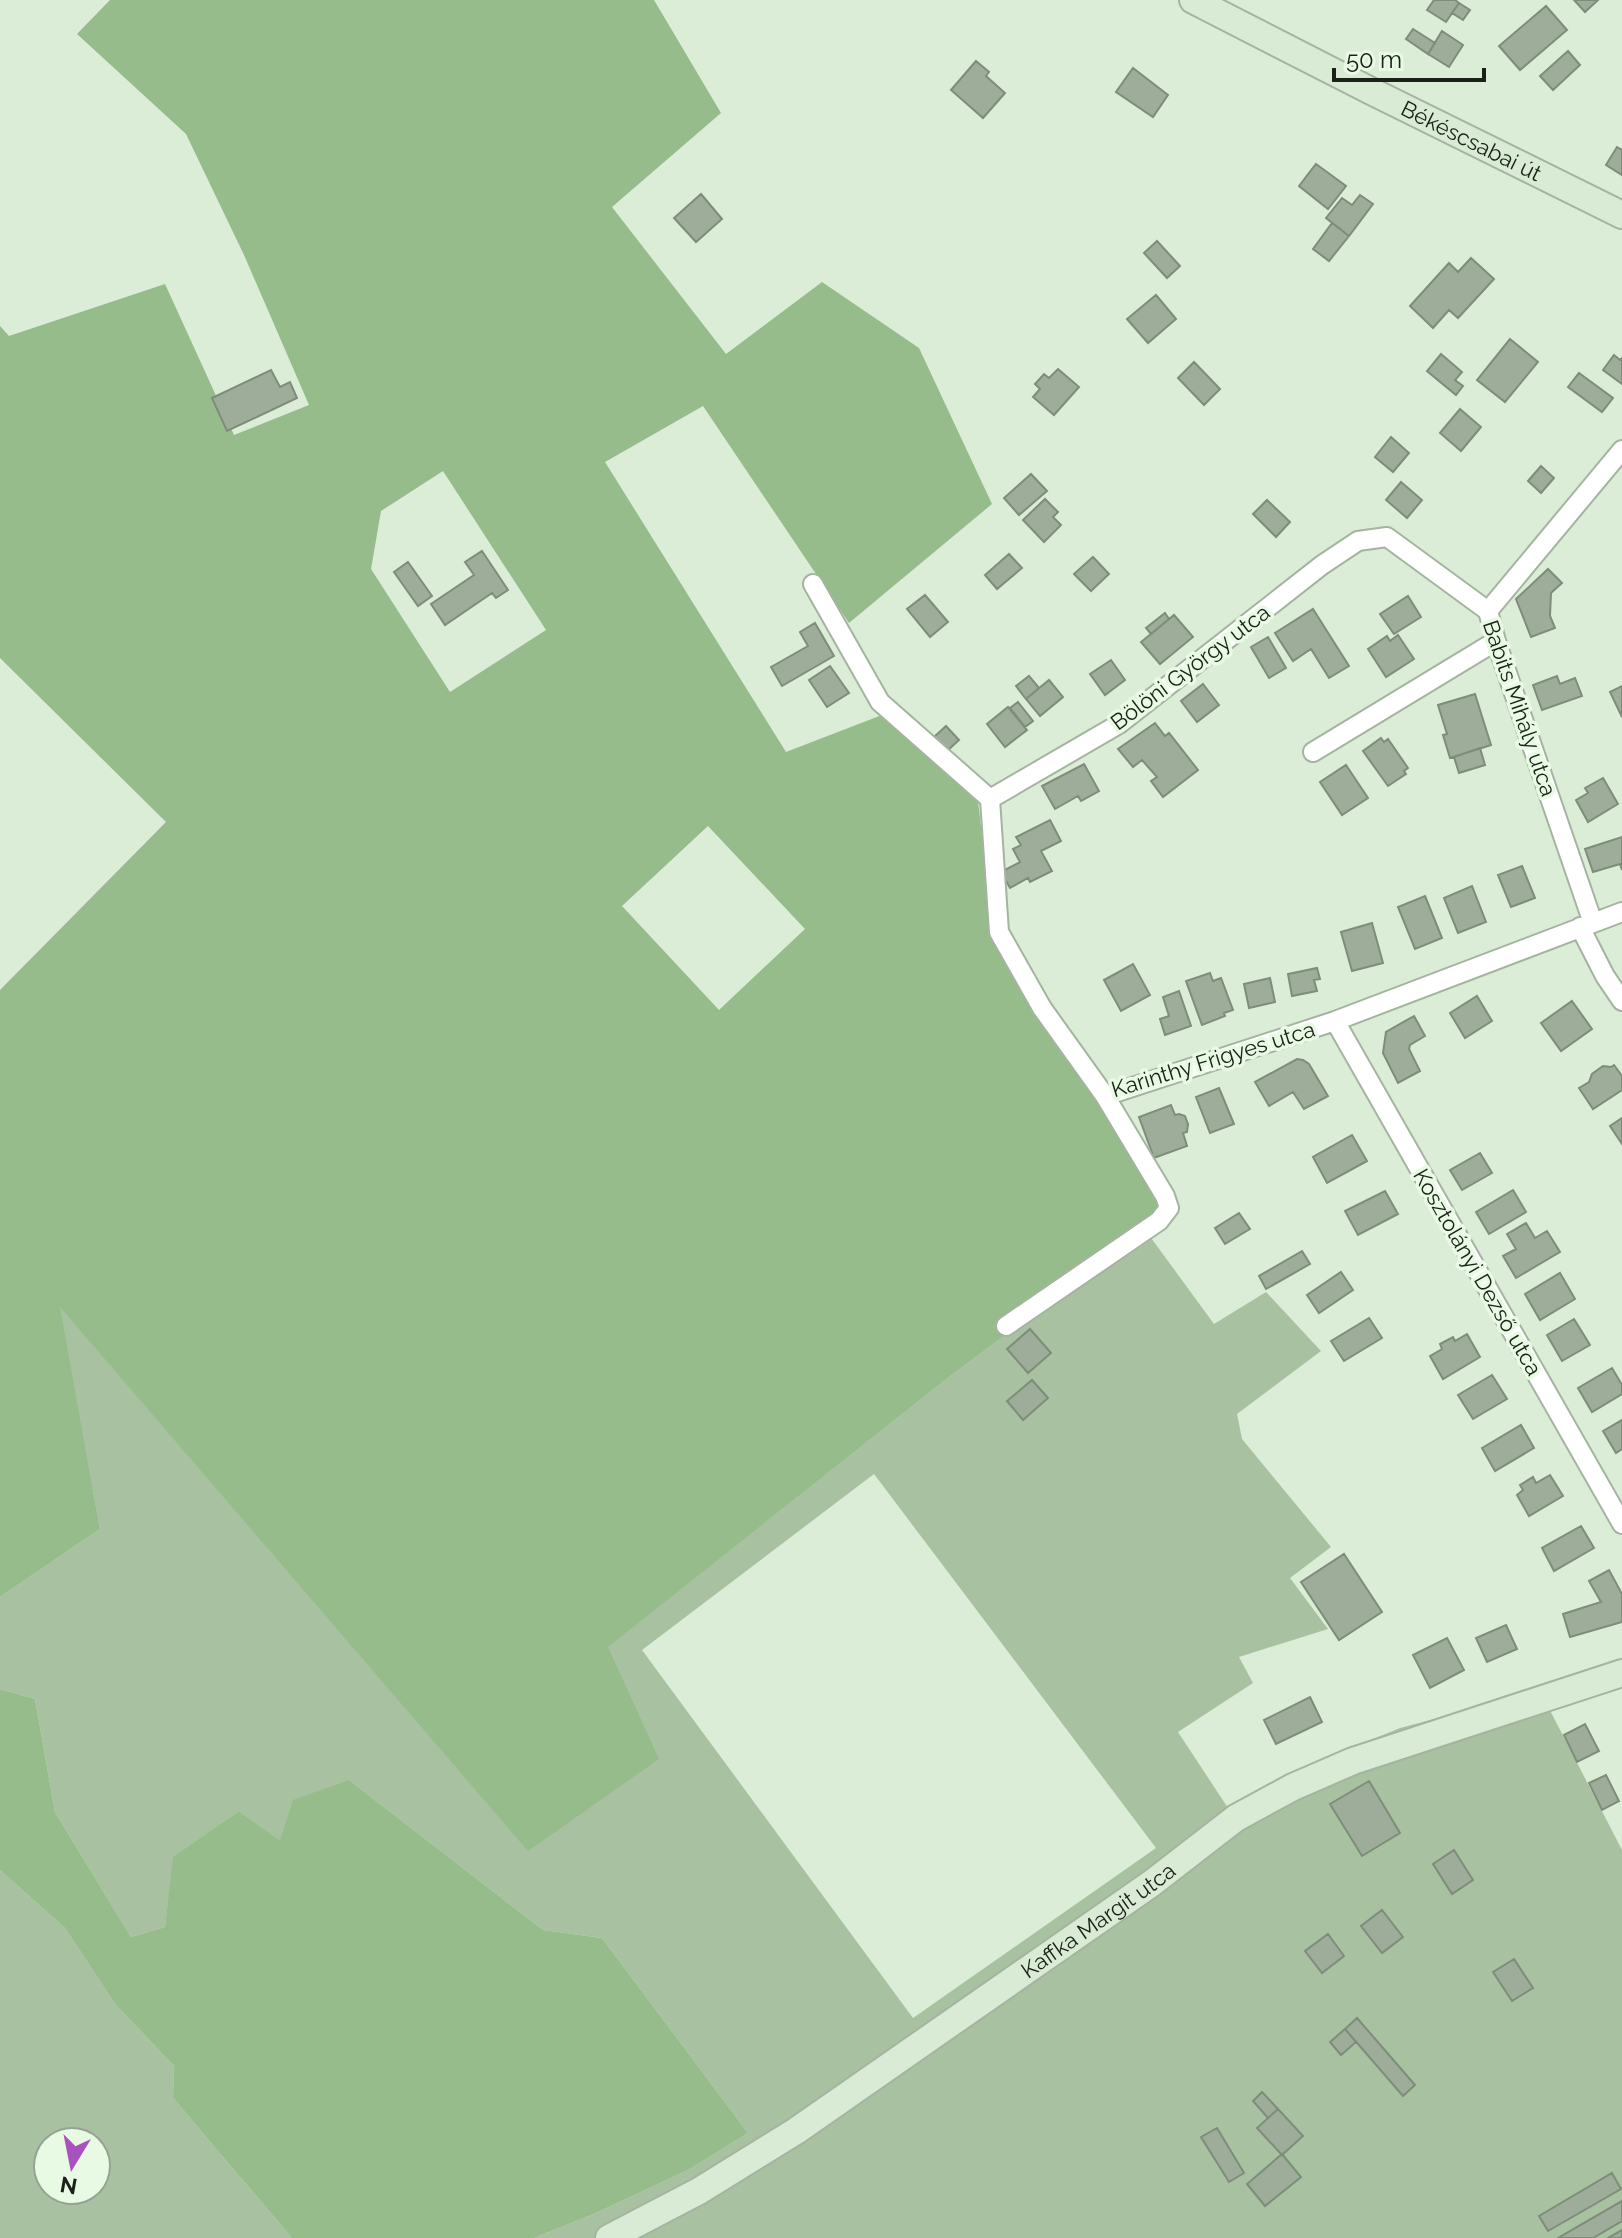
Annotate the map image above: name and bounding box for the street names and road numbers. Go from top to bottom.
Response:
street label: Békéscsabai út [1397,95,1547,187]
street label: Bölöni György utca [1105,599,1275,735]
street label: Babits Mihály utca [1478,617,1562,799]
street label: Karinthy Frigyes utca [1108,1016,1318,1102]
street label: Kosztolányi Dezső utca [1408,1164,1548,1380]
street label: Kaffka Margit utca [1016,1857,1180,1983]

